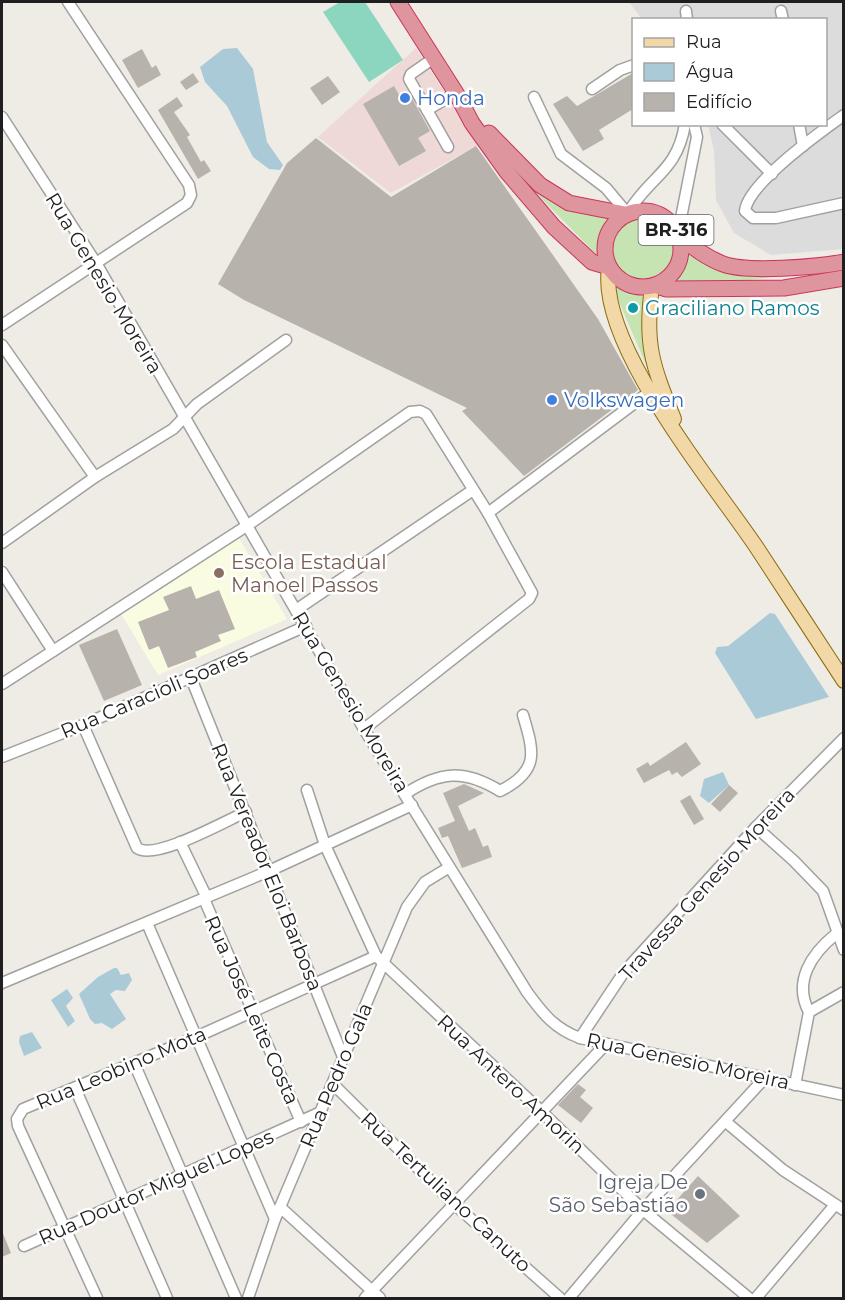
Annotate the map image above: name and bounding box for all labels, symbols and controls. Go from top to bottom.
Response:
legend [632,18,827,126]
text: Rua [686,31,722,53]
text: Água [686,61,734,83]
place label: Honda [417,86,485,110]
marker: Honda [398,91,412,105]
text: Edifício [686,91,752,113]
street label: Rua Genesio Moreira [40,188,168,378]
road number: BR-316 [638,215,714,245]
place label: Graciliano Ramos [645,296,820,320]
marker: Graciliano Ramos [626,301,640,315]
place label: Volkswagen [564,388,684,412]
marker: Volkswagen [545,393,559,407]
place label: Escola Estadual Manoel Passos [231,550,387,597]
marker: Escola Estadual Manoel Passos [212,566,226,580]
street label: Rua Genesio Moreira [287,607,415,797]
street label: Rua Caracioli Soares [57,643,251,743]
street label: Rua Vereador Eloi Barbosa [206,740,328,994]
street label: Travessa Genesio Moreira [614,783,800,985]
street label: Rua José Leite Costa [200,912,304,1108]
street label: Rua Pedro Gala [295,999,377,1151]
street label: Rua Antero Amorin [432,1009,590,1159]
street label: Rua Leobino Mota [32,1021,210,1115]
street label: Rua Genesio Moreira [584,1028,792,1094]
street label: Rua Tertuliano Canuto [356,1107,536,1277]
street label: Rua Doutor Miguel Lopes [35,1124,278,1250]
place label: Igreja De São Sebastião [549,1170,688,1217]
marker: Igreja De São Sebastião [693,1187,707,1201]

